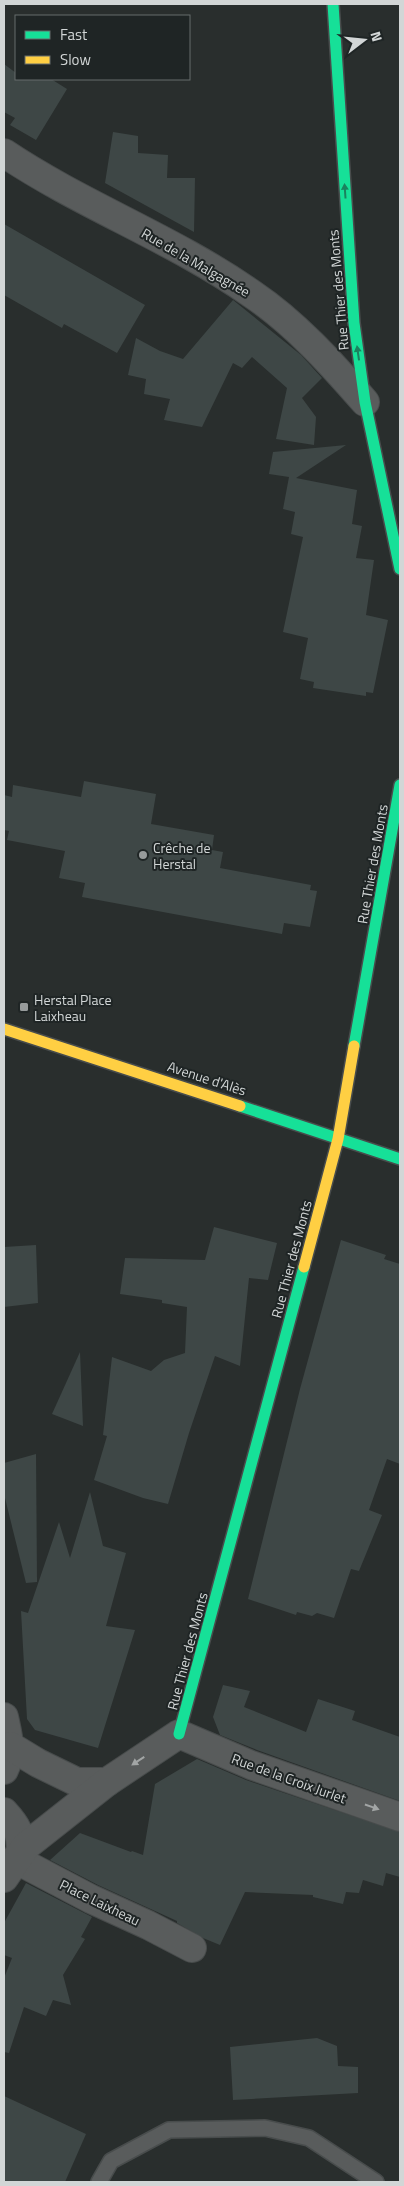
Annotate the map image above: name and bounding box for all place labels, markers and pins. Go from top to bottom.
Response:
place label: Crêche de Herstal [153,837,211,874]
marker: Crêche de Herstal [137,849,149,861]
place label: Herstal Place Laixheau [34,989,112,1026]
marker: Herstal Place Laixheau [18,1001,30,1013]

